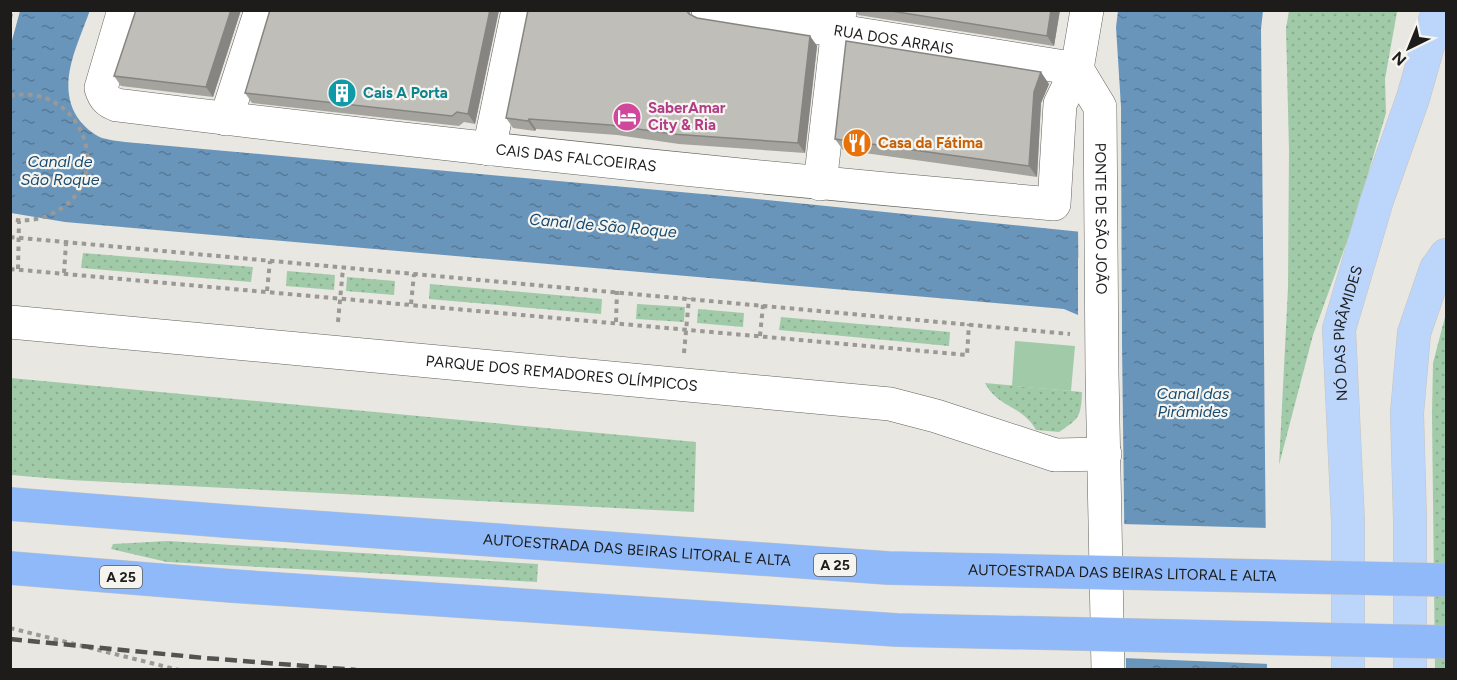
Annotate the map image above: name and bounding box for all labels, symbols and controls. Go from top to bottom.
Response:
north arrow [1379,18,1439,78]
street label: RUA DOS ARRAIS [832,21,955,58]
text: N [1388,47,1410,70]
building icon: Cais A Porta [326,77,358,109]
place label: Cais A Porta [363,84,448,102]
place label: SaberAmar City & Ria [648,99,726,134]
hotel icon: SaberAmar City & Ria [611,101,643,133]
restaurant icon: Casa da Fátima [841,127,873,159]
place label: Casa da Fátima [878,134,983,152]
street label: CAIS DAS FALCOEIRAS [495,140,657,175]
street label: PONTE DE SÃO JOÃO [1091,143,1110,294]
water label: Canal de São Roque [21,152,100,189]
water label: Canal de São Roque [529,210,678,241]
street label: NÓ DAS PIRÂMIDES [1330,263,1366,402]
street label: PARQUE DOS REMADORES OLÍMPICOS [425,352,698,395]
water label: Canal das Pirâmides [1156,384,1230,421]
street label: AUTOESTRADA DAS BEIRAS LITORAL E ALTA [482,530,792,570]
road number: A 25 [814,554,856,576]
street label: AUTOESTRADA DAS BEIRAS LITORAL E ALTA [968,561,1277,585]
road number: A 25 [100,566,142,588]

